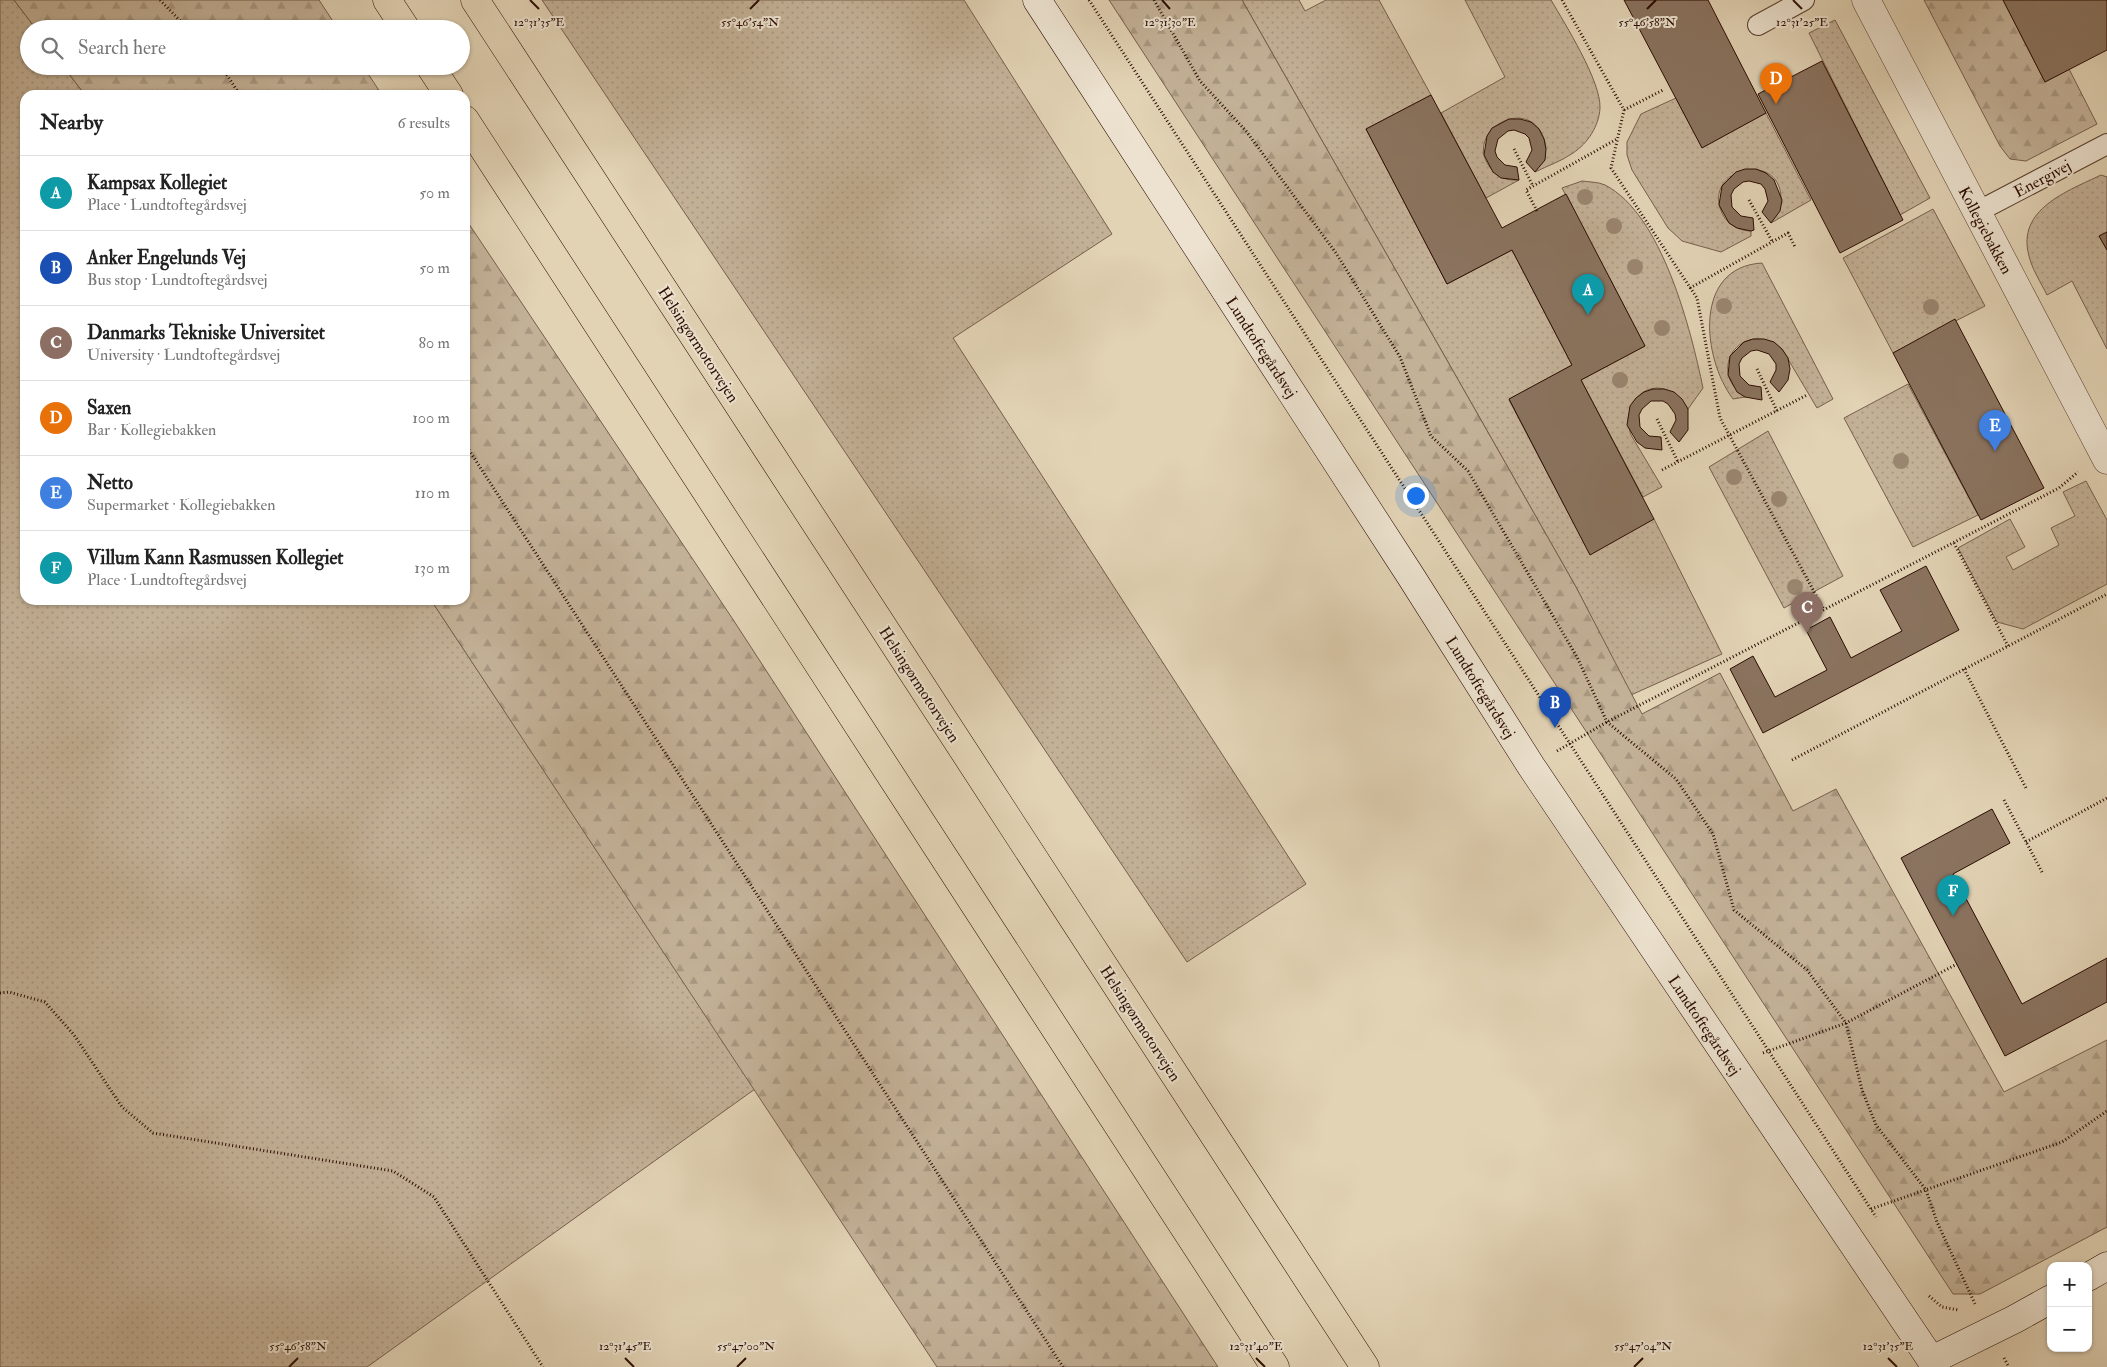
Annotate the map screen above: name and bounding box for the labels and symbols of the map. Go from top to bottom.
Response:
text: 12°31'35"E [514,15,565,30]
text: 55°46'54"N [721,15,779,30]
text: 12°31'30"E [1144,15,1196,30]
text: 55°46'58"N [1618,15,1676,30]
text: 12°31'25"E [1776,15,1828,30]
pin: D [1760,63,1792,104]
street label: Energivej [2011,156,2074,202]
street label: Kollegiebakken [1954,183,2017,278]
pin: A [1572,274,1604,315]
street label: Helsingørmotorvejen [653,283,743,406]
street label: Lundtoftegårdsvej [1221,293,1301,402]
pin: E [1979,410,2011,451]
your location [1403,483,1429,509]
pin: C [1791,592,1823,633]
street label: Helsingørmotorvejen [874,623,964,746]
street label: Lundtoftegårdsvej [1441,633,1520,742]
pin: B [1539,687,1571,728]
pin: F [1937,875,1969,916]
street label: Helsingørmotorvejen [1095,962,1185,1085]
street label: Lundtoftegårdsvej [1663,972,1745,1079]
text: 55°46'58"N [269,1339,327,1354]
text: 12°31'45"E [599,1339,651,1354]
text: 55°47'00"N [717,1339,775,1354]
text: 12°31'40"E [1229,1339,1283,1354]
text: 55°47'04"N [1614,1339,1672,1354]
text: 12°31'35"E [1863,1339,1914,1354]

